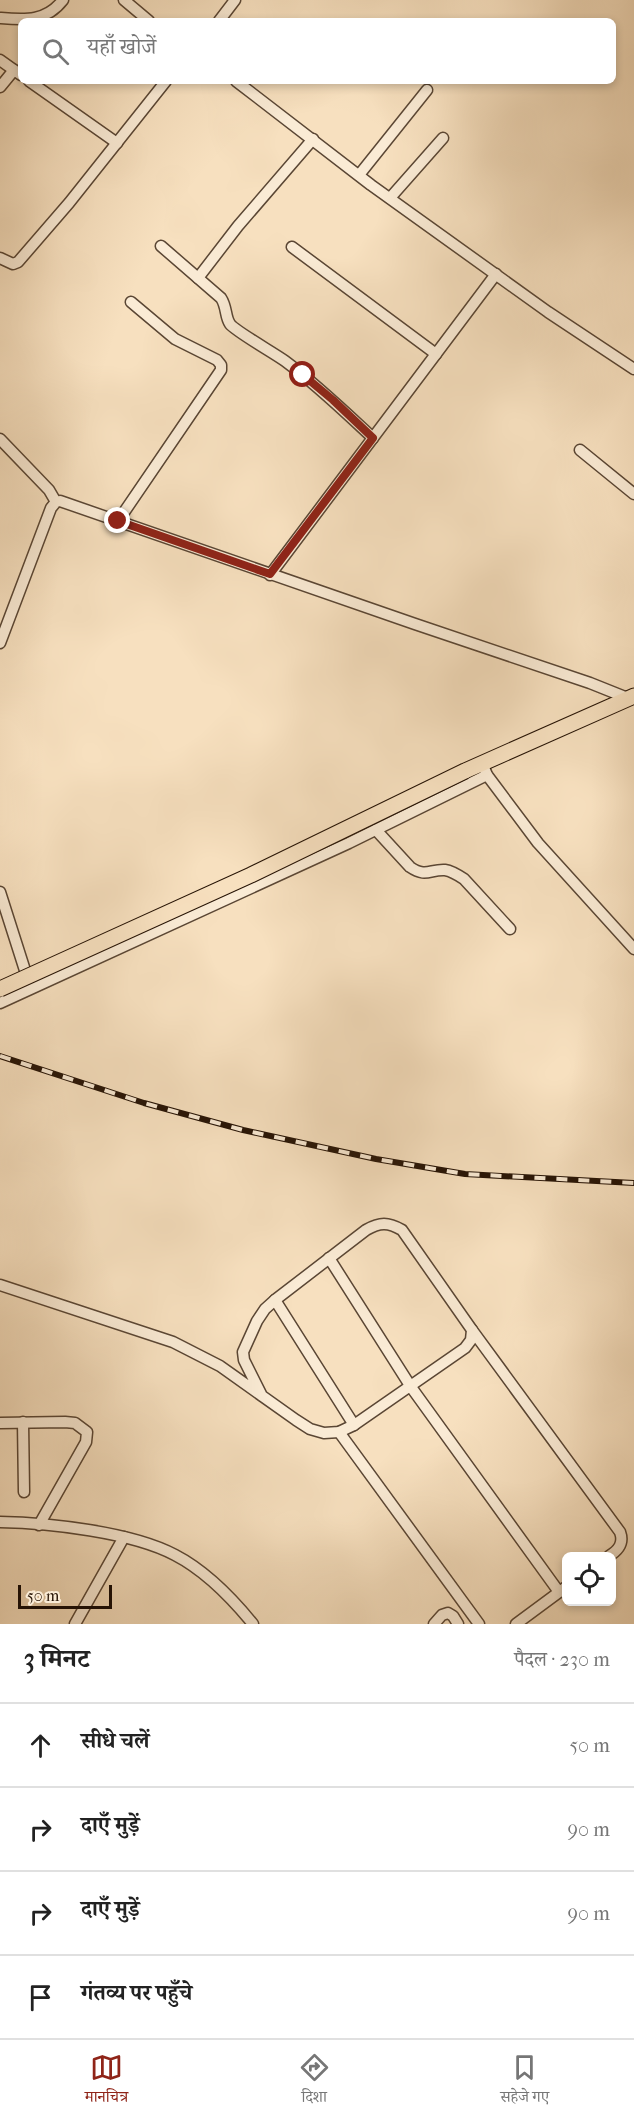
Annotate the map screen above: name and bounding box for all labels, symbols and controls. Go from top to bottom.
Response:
search box [18,18,616,84]
text: यहाँ खोजें [87,34,156,60]
icon: search [39,35,72,68]
route start [289,361,315,387]
route end [104,507,130,533]
map controls [562,1552,616,1606]
button: locate [562,1552,616,1606]
scale bar [18,1582,112,1610]
text: 50 m [27,1586,59,1605]
text: 3 मिनट [24,1643,90,1674]
text: पैदल · 230 m [514,1648,610,1671]
text: सीधे चलें [81,1728,150,1754]
icon: ahead [24,1729,57,1762]
text: 50 m [569,1734,610,1757]
text: दाएँ मुड़ें [81,1812,140,1838]
icon: right [24,1813,57,1846]
text: 90 m [568,1818,610,1841]
text: दाएँ मुड़ें [81,1896,140,1922]
icon: right [24,1897,57,1930]
text: 90 m [568,1902,610,1925]
text: गंतव्य पर पहुँचे [81,1980,192,2006]
icon: arrive [24,1981,57,2014]
tab: मानचित्र [85,2051,128,2112]
tab: दिशा [298,2051,331,2112]
tab: सहेजे गए [500,2051,549,2112]

